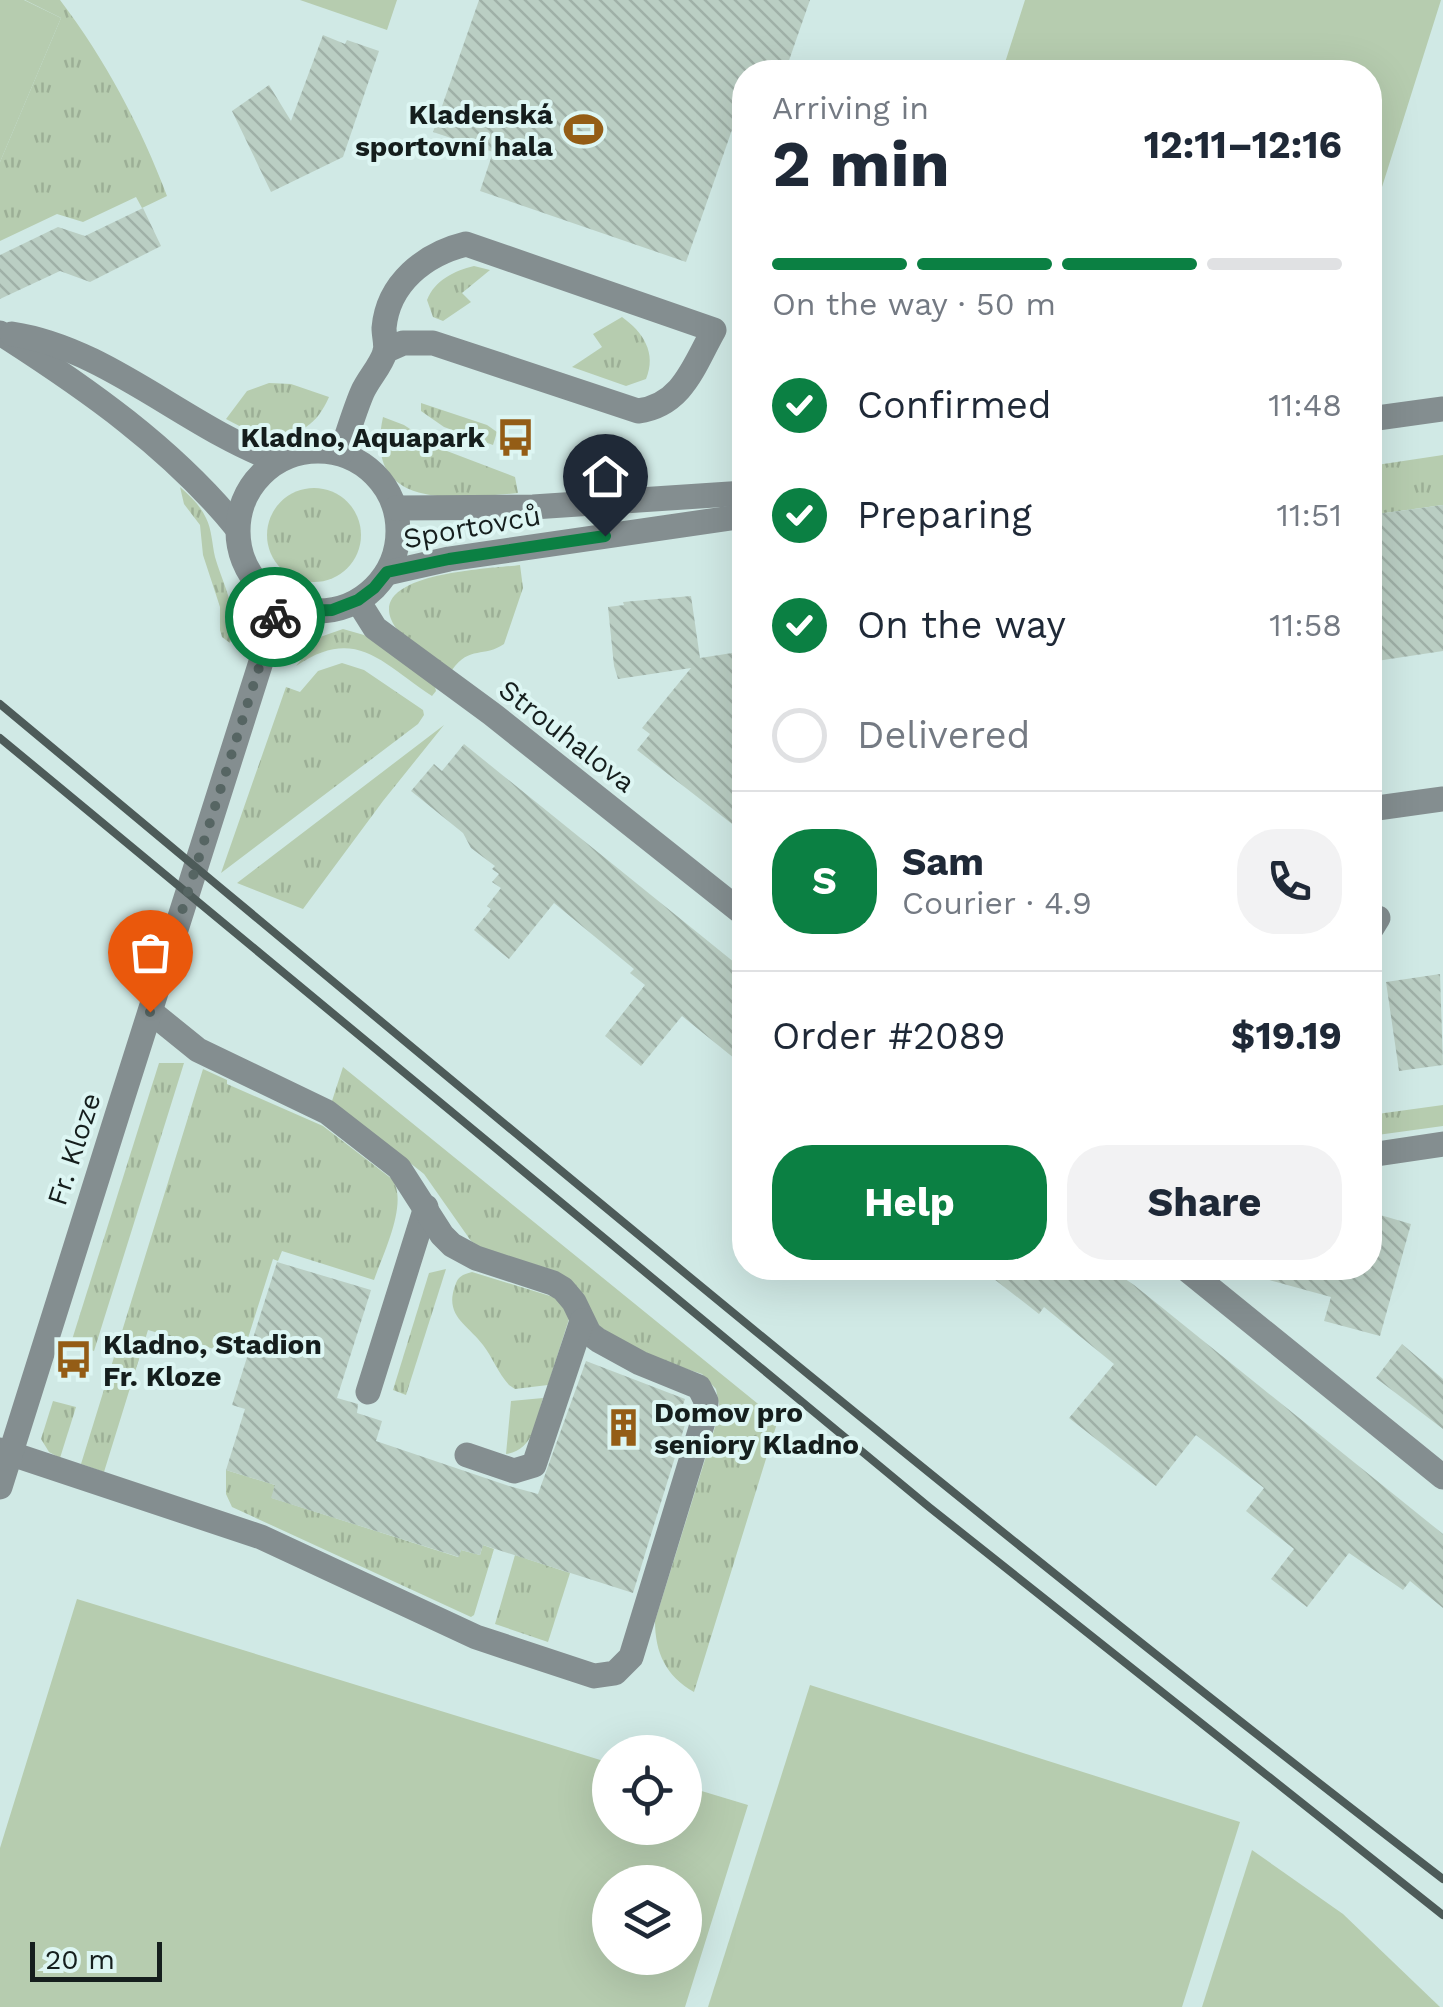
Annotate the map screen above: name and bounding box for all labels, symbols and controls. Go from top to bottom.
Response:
text: Arriving in [772,89,929,127]
place label: Kladenská sportovní hala [355,98,554,163]
sports icon: Kladenská sportovní hala [562,109,604,151]
text: 12:11–12:16 [1144,123,1342,167]
text: 2 min [772,126,950,202]
text: On the way · 50 m [772,285,1056,323]
icon: check [772,378,827,433]
text: Confirmed [857,383,1052,427]
text: 11:48 [1268,386,1342,424]
bus stop icon: Kladno, Aquapark [494,416,536,458]
place label: Kladno, Aquapark [241,421,486,454]
pin [563,434,648,537]
icon: home [578,449,633,504]
icon: check [772,488,827,543]
text: Preparing [857,493,1032,537]
text: 11:51 [1276,496,1342,534]
street label: Sportovců [401,499,543,555]
courier [225,567,325,667]
icon: bike [248,590,303,645]
icon: check [772,598,827,653]
text: On the way [857,603,1066,647]
text: 11:58 [1269,606,1342,644]
street label: Strouhalova [492,673,642,799]
text: Delivered [857,713,1030,757]
button: phone [1237,829,1342,934]
text: Sam [902,840,984,884]
text: S [812,859,837,903]
text: Courier · 4.9 [902,884,1092,922]
pin [108,910,193,1013]
icon: bag [123,925,178,980]
text: Order #2089 [772,1014,1005,1058]
text: $19.19 [1231,1014,1342,1058]
street label: Fr. Kloze [40,1088,108,1210]
button: Help [772,1145,1047,1260]
button: Share [1067,1145,1342,1260]
place label: Kladno, Stadion Fr. Kloze [103,1328,322,1393]
bus stop icon: Kladno, Stadion Fr. Kloze [52,1339,94,1381]
place label: Domov pro seniory Kladno [654,1396,859,1461]
building icon: Domov pro seniory Kladno [603,1407,645,1449]
map controls [592,1735,702,1975]
button: locate [592,1735,702,1845]
button: layers [592,1865,702,1975]
scale bar [30,1937,162,1982]
text: 20 m [45,1943,115,1976]

